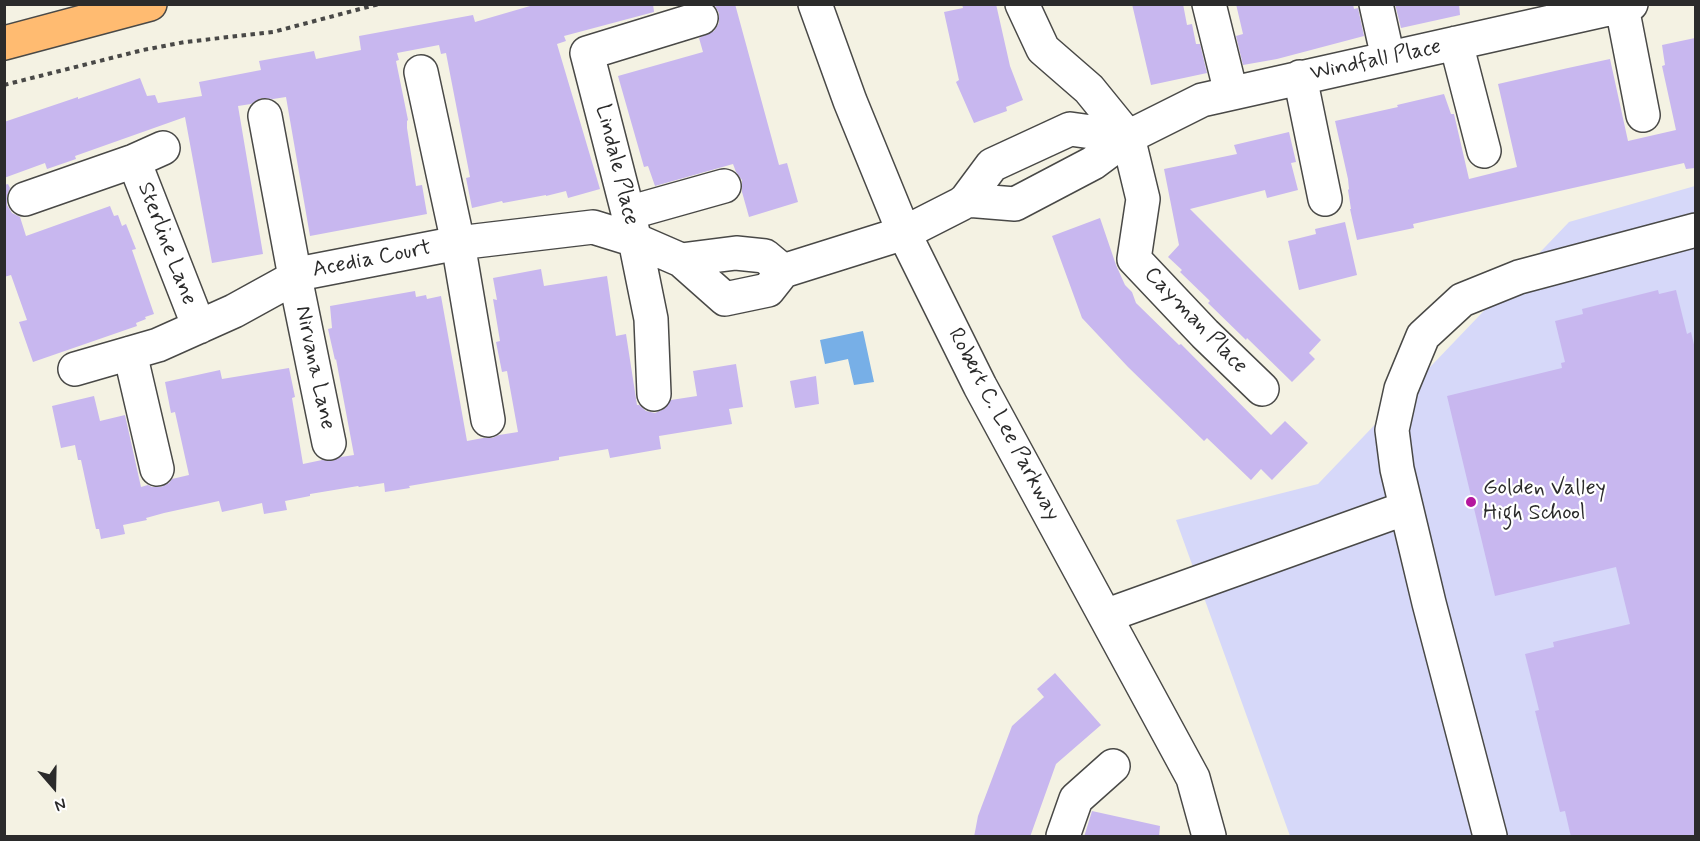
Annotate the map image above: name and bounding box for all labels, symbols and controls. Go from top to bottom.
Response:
street label: Windfall Place [1308,34,1444,88]
street label: Lindale Place [588,102,644,228]
street label: Sterline Lane [130,179,202,309]
street label: Acedia Court [310,236,434,284]
street label: Cayman Place [1138,262,1252,380]
street label: Nirvana Lane [288,304,340,432]
street label: Robert C. Lee Parkway [941,324,1065,526]
place label: Golden Valley High School [1483,476,1606,528]
marker: Golden Valley High School [1464,495,1478,509]
north arrow [24,757,84,817]
text: N [52,793,69,816]

